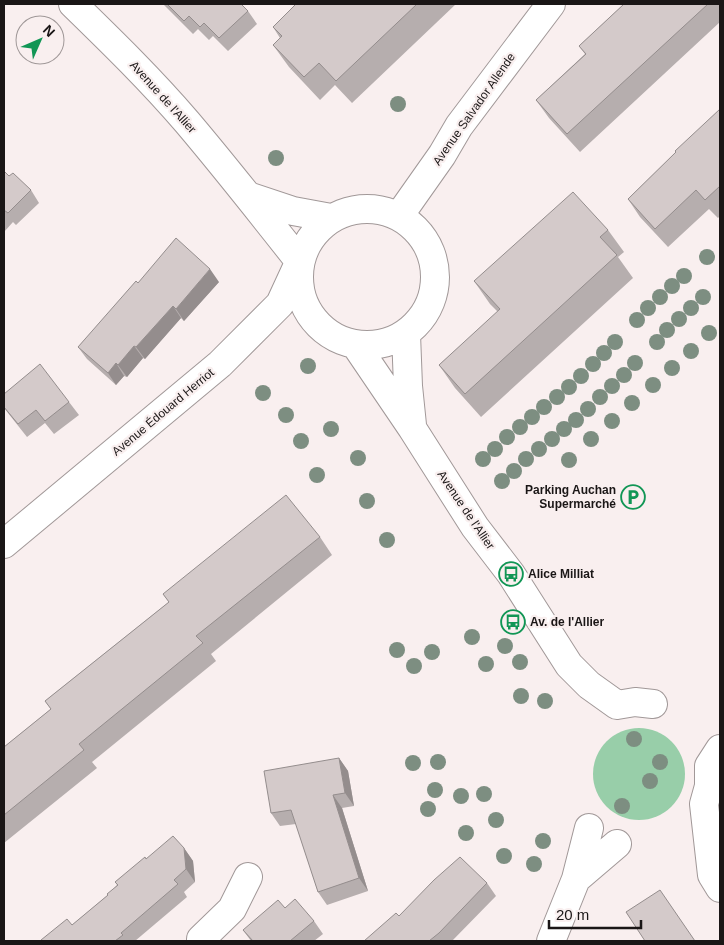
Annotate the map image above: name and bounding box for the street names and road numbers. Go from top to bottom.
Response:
street label: Avenue Salvador Allende [430,50,518,168]
street label: Avenue de l'Allier [127,58,199,136]
street label: Avenue Édouard Herriot [109,364,217,459]
street label: Avenue de l'Allier [434,468,498,552]

